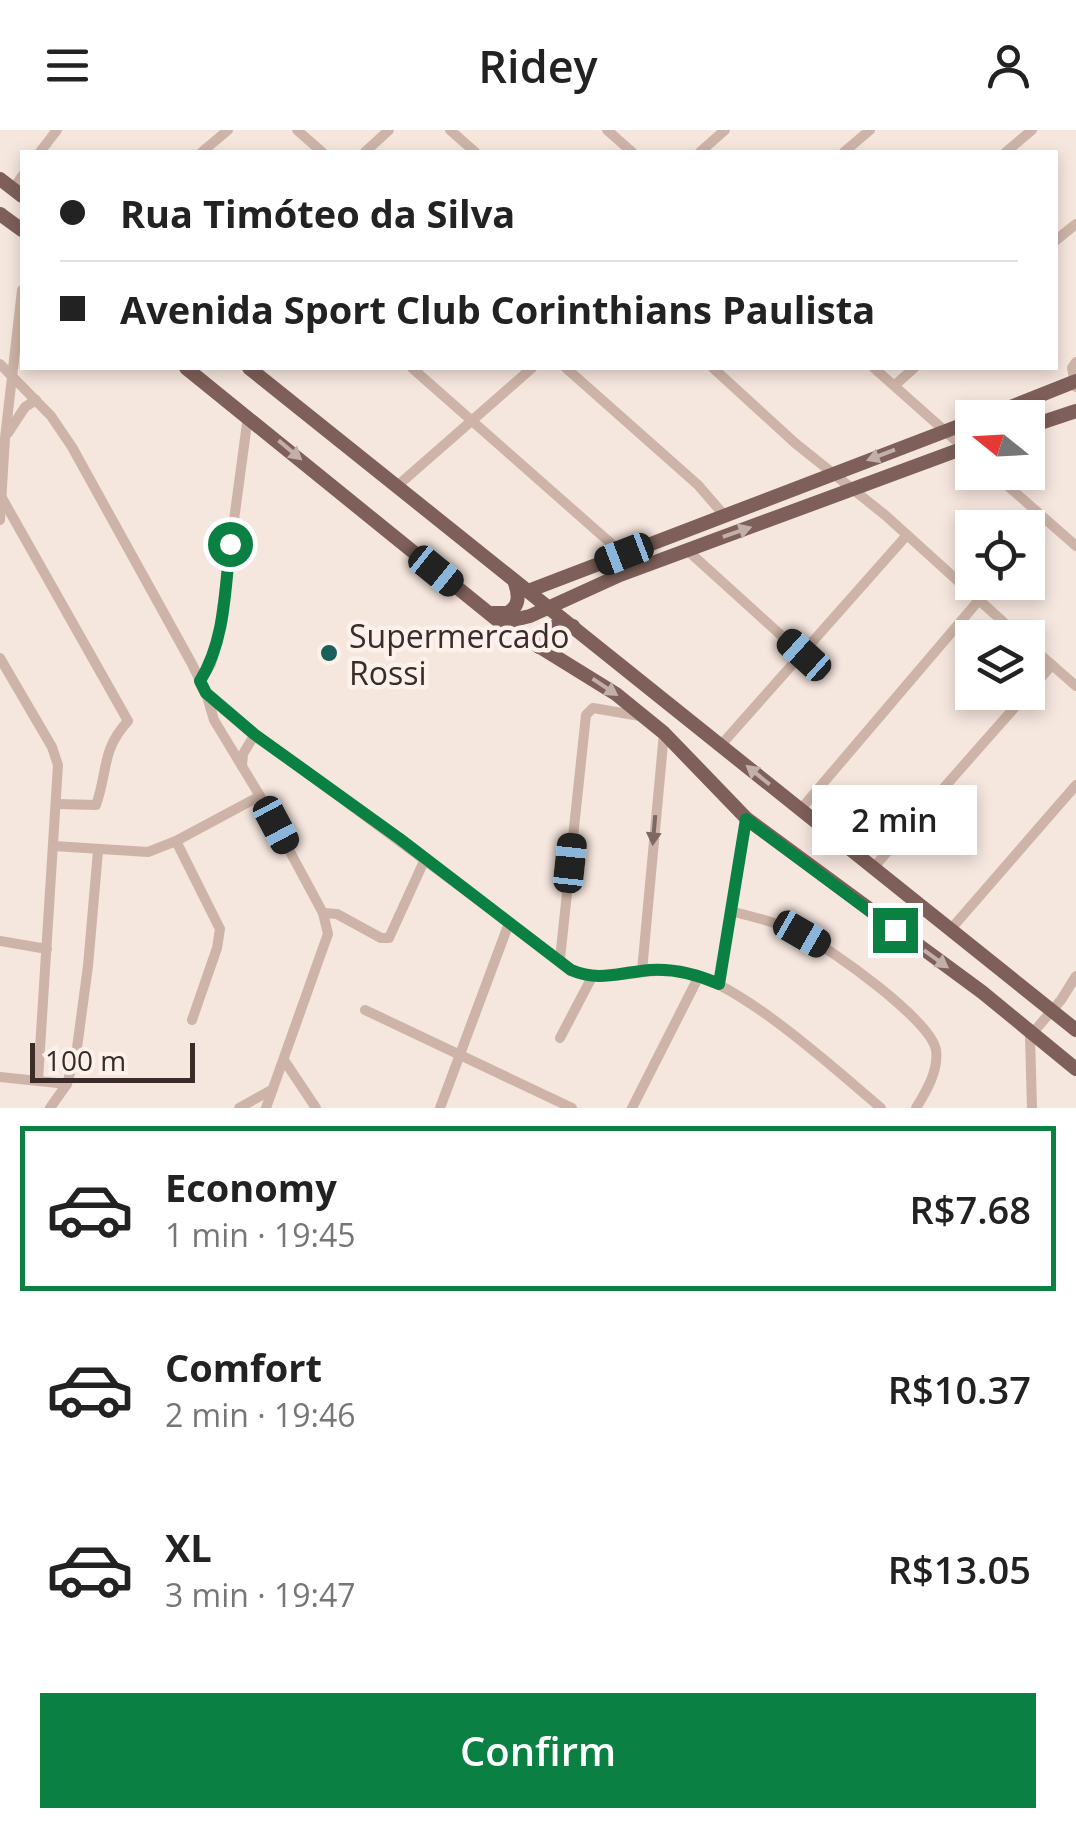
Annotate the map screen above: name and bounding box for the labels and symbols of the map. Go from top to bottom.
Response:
north arrow [955,400,1045,490]
one-way arrow [277,439,302,460]
one-way arrow [866,448,896,464]
route start [208,522,253,567]
one-way arrow [722,524,752,539]
car [591,529,657,579]
car [403,540,469,602]
place label: Supermercado Rossi [349,614,569,694]
car [772,624,836,686]
marker: Supermercado Rossi [318,642,340,664]
one-way arrow [591,677,618,696]
one-way arrow [745,765,770,786]
callout: 2 min [812,785,978,855]
car [249,791,303,859]
one-way arrow [646,815,662,847]
car [552,832,588,894]
car [769,906,835,962]
route end [873,908,918,953]
one-way arrow [923,949,949,968]
scale bar [30,1038,195,1083]

